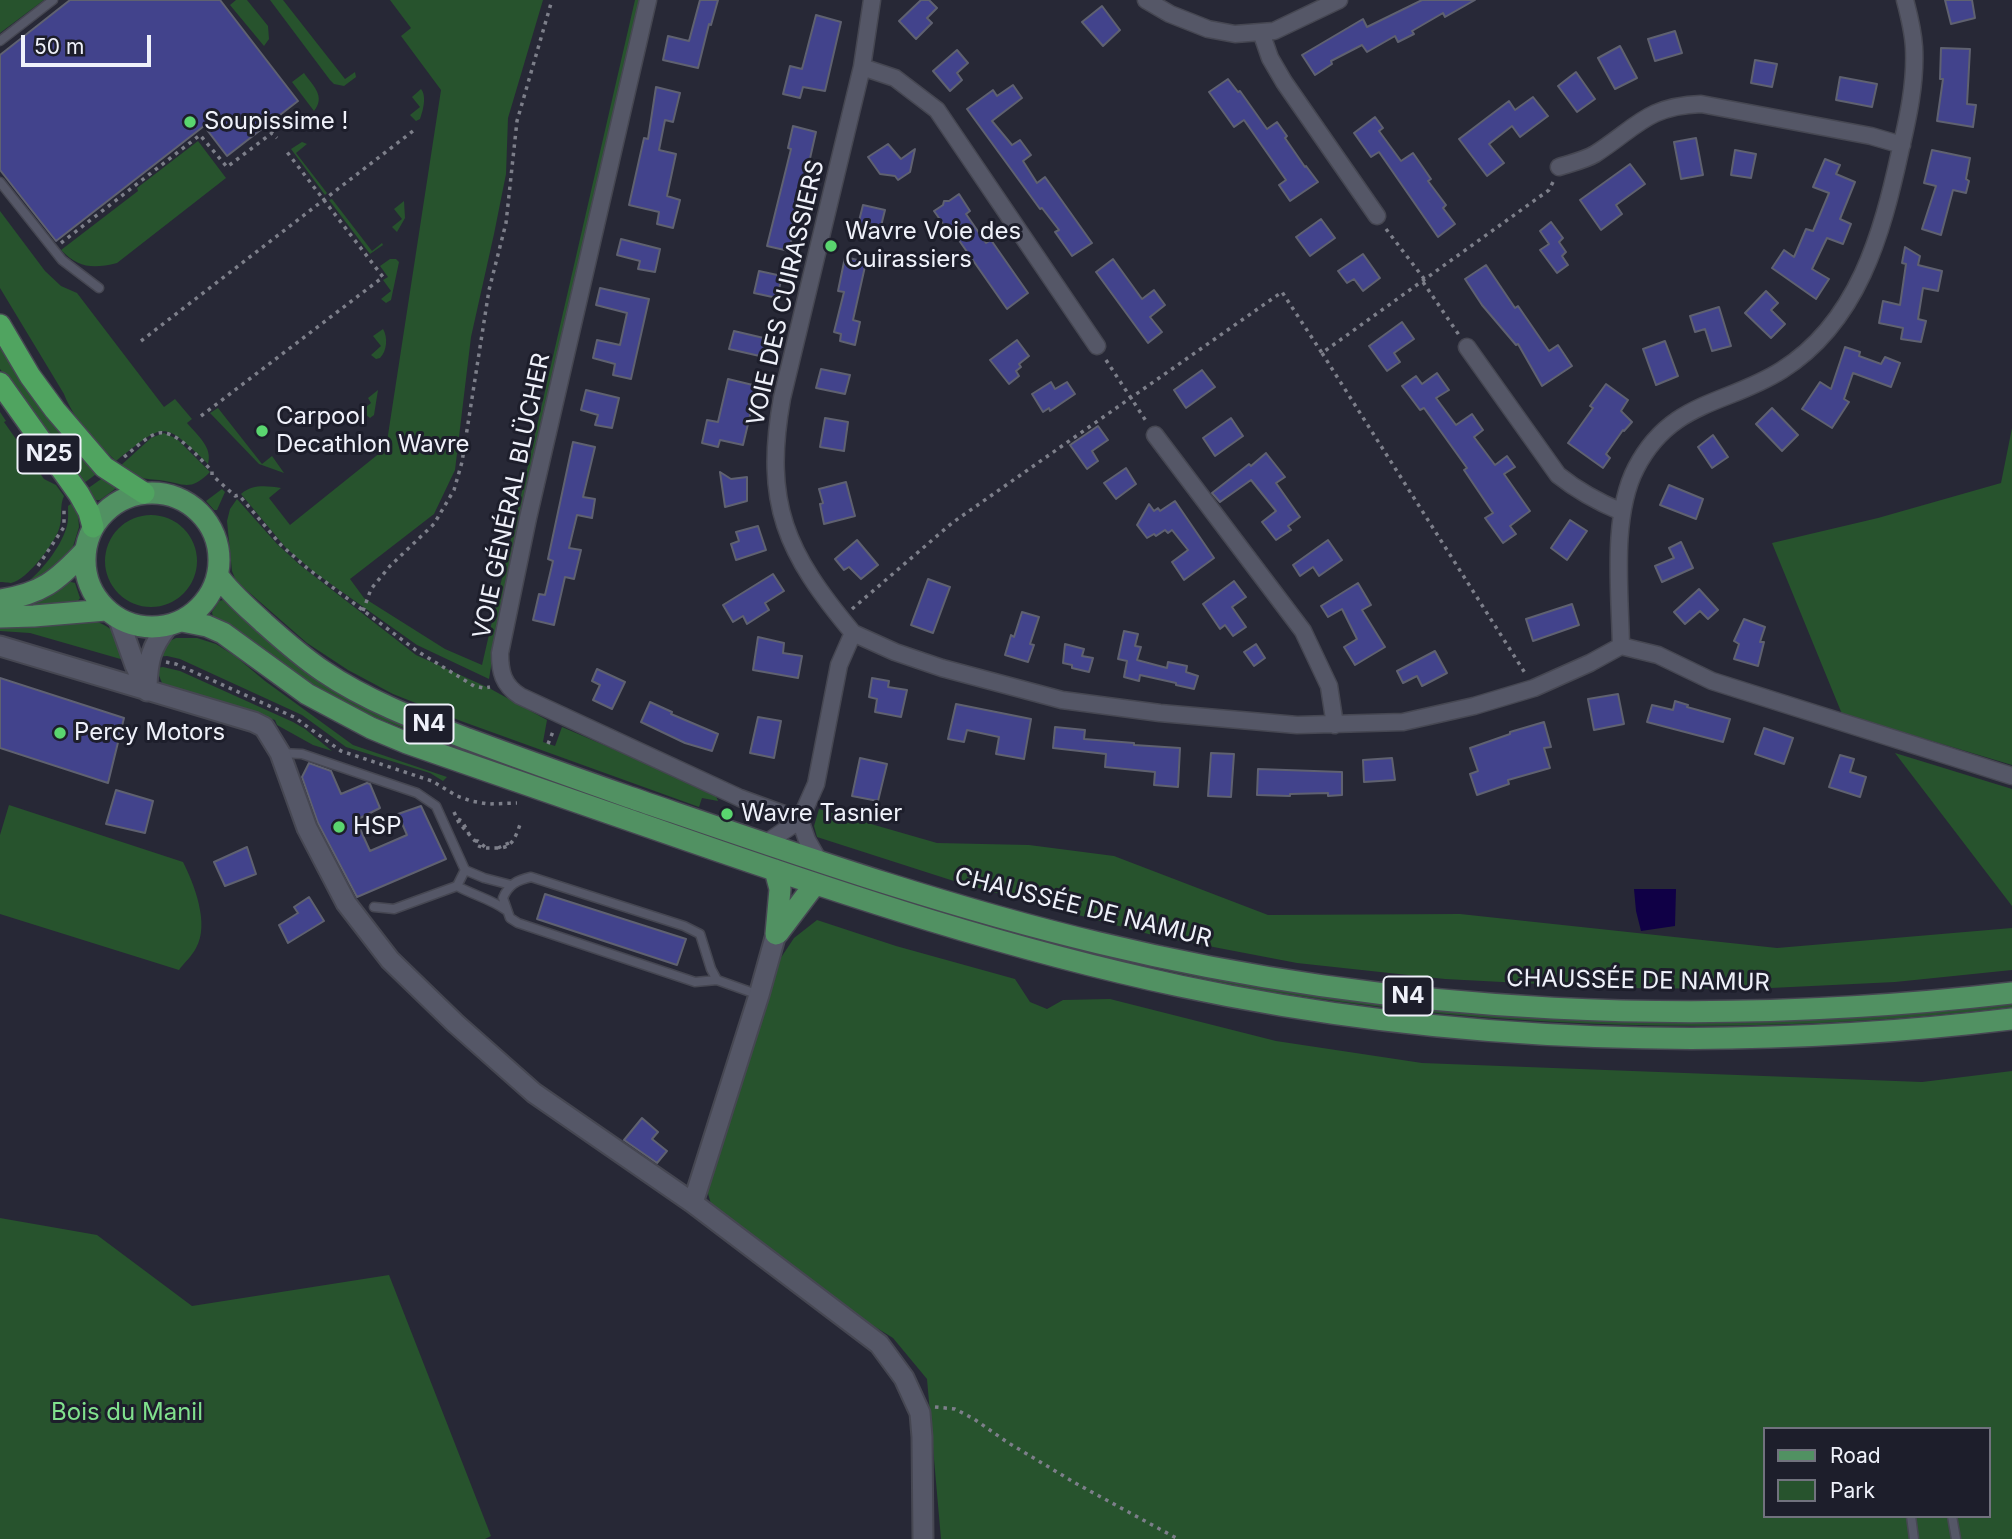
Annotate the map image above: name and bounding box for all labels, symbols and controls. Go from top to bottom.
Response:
scale bar [24,21,154,65]
text: 50 m [34,34,84,59]
place label: Soupissime ! [204,108,348,136]
marker: Soupissime ! [182,114,198,130]
street label: VOIE DES CUIRASSIERS [741,157,831,429]
place label: Wavre Voie des Cuirassiers [845,218,1021,274]
marker: Wavre Voie des Cuirassiers [823,238,839,254]
street label: VOIE GÉNÉRAL BLÜCHER [468,351,556,641]
place label: Carpool Decathlon Wavre [276,403,470,459]
marker: Carpool Decathlon Wavre [254,423,270,439]
road number: N25 [18,435,80,474]
road number: N4 [404,704,453,744]
place label: Percy Motors [74,719,225,747]
marker: Percy Motors [52,725,68,741]
place label: Wavre Tasnier [741,800,902,828]
marker: Wavre Tasnier [719,806,735,822]
place label: HSP [353,813,402,841]
marker: HSP [331,819,347,835]
street label: CHAUSSÉE DE NAMUR [952,862,1214,954]
street label: CHAUSSÉE DE NAMUR [1506,964,1770,998]
road number: N4 [1384,976,1432,1015]
park label: Bois du Manil [51,1399,203,1427]
legend [1764,1427,1991,1518]
text: Road [1830,1443,1881,1468]
text: Park [1830,1478,1875,1503]

